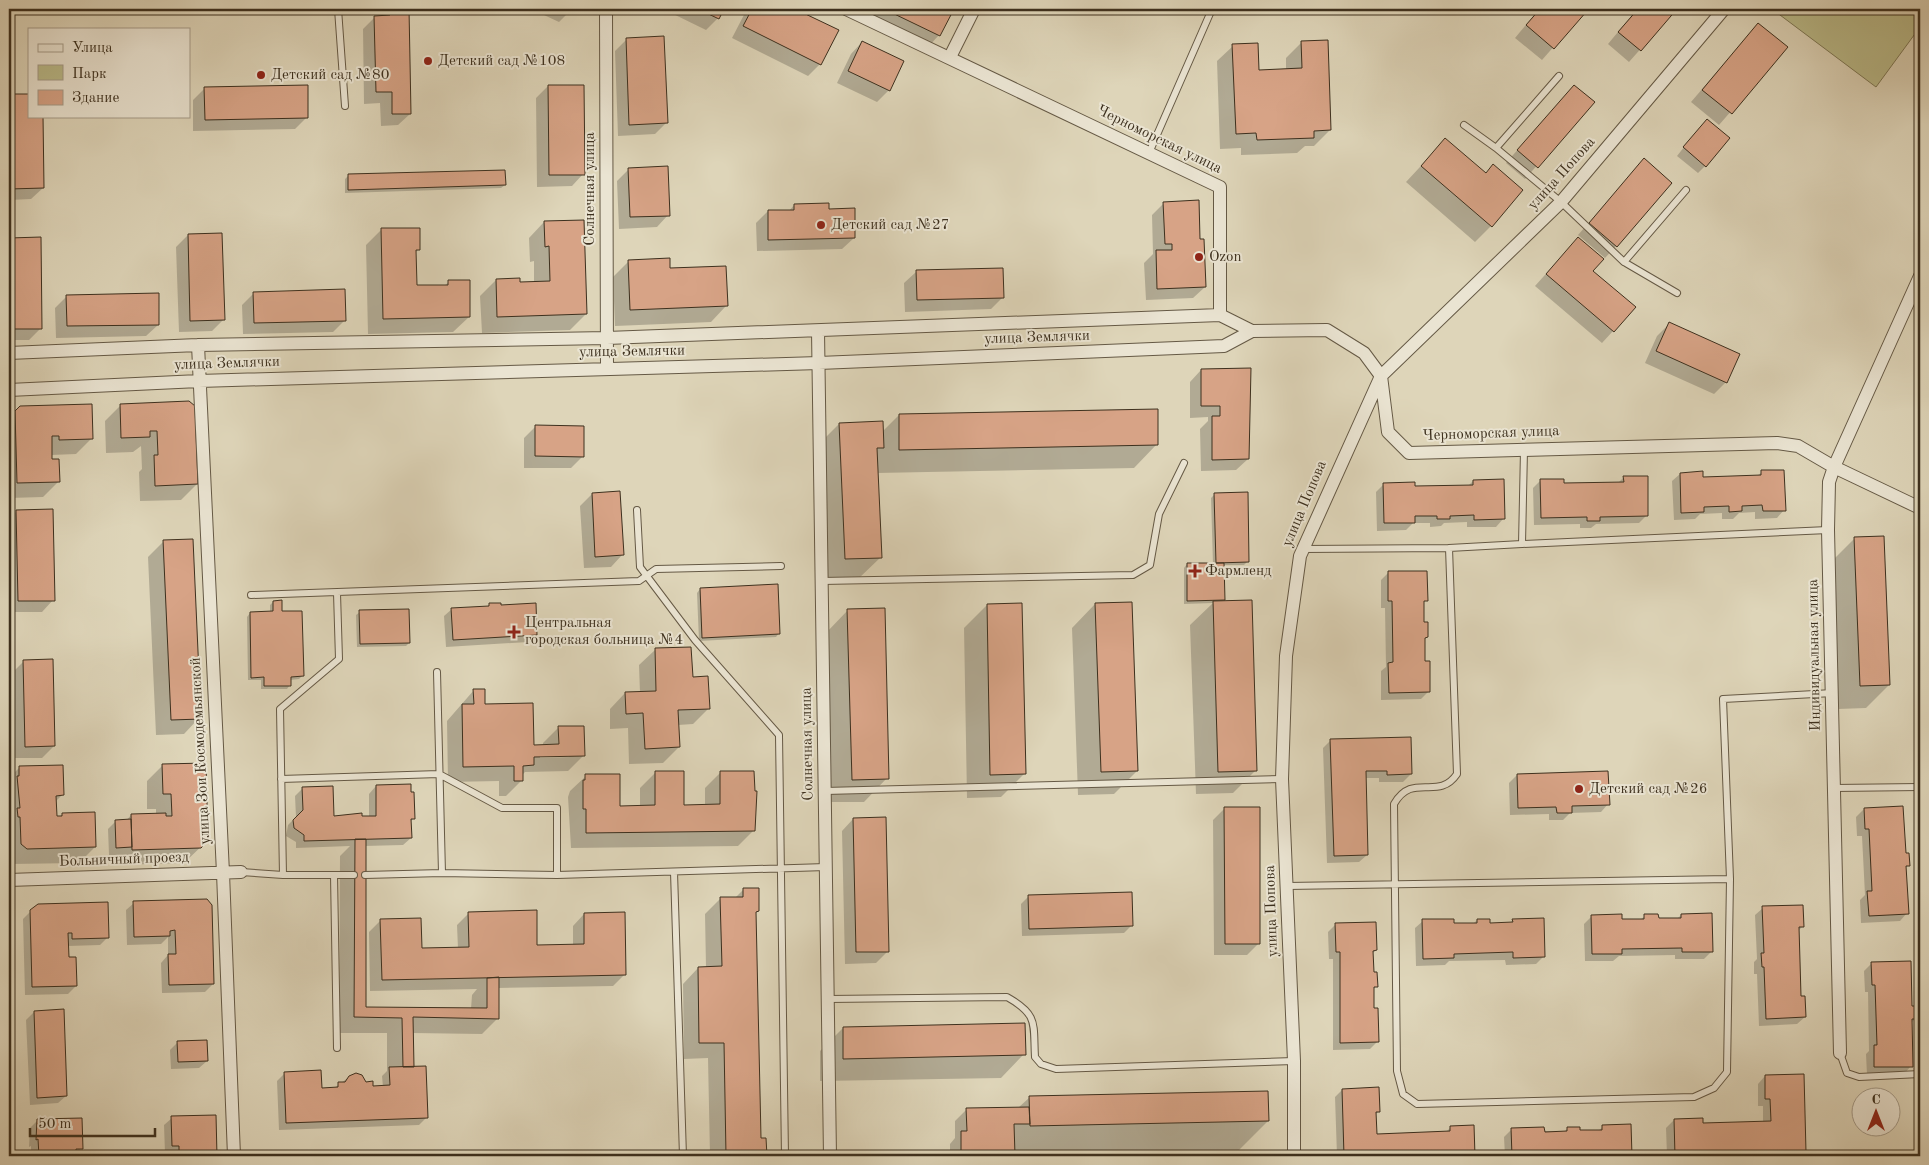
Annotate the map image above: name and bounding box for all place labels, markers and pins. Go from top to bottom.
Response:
place label: Детский сад №108 [438,54,565,69]
marker: Детский сад №108 [422,55,434,67]
place label: Детский сад №80 [271,68,389,83]
marker: Детский сад №80 [255,69,267,81]
place label: Детский сад №27 [831,218,949,233]
marker: Детский сад №27 [815,219,827,231]
place label: Ozon [1209,250,1242,265]
marker: Ozon [1193,251,1205,263]
place label: Фармленд [1205,564,1272,579]
marker: Фармленд [1189,565,1201,577]
place label: Центральная городская больница №4 [525,616,683,648]
marker: Центральная городская больница №4 [507,625,521,639]
place label: Детский сад №26 [1589,782,1707,797]
marker: Детский сад №26 [1573,783,1585,795]

